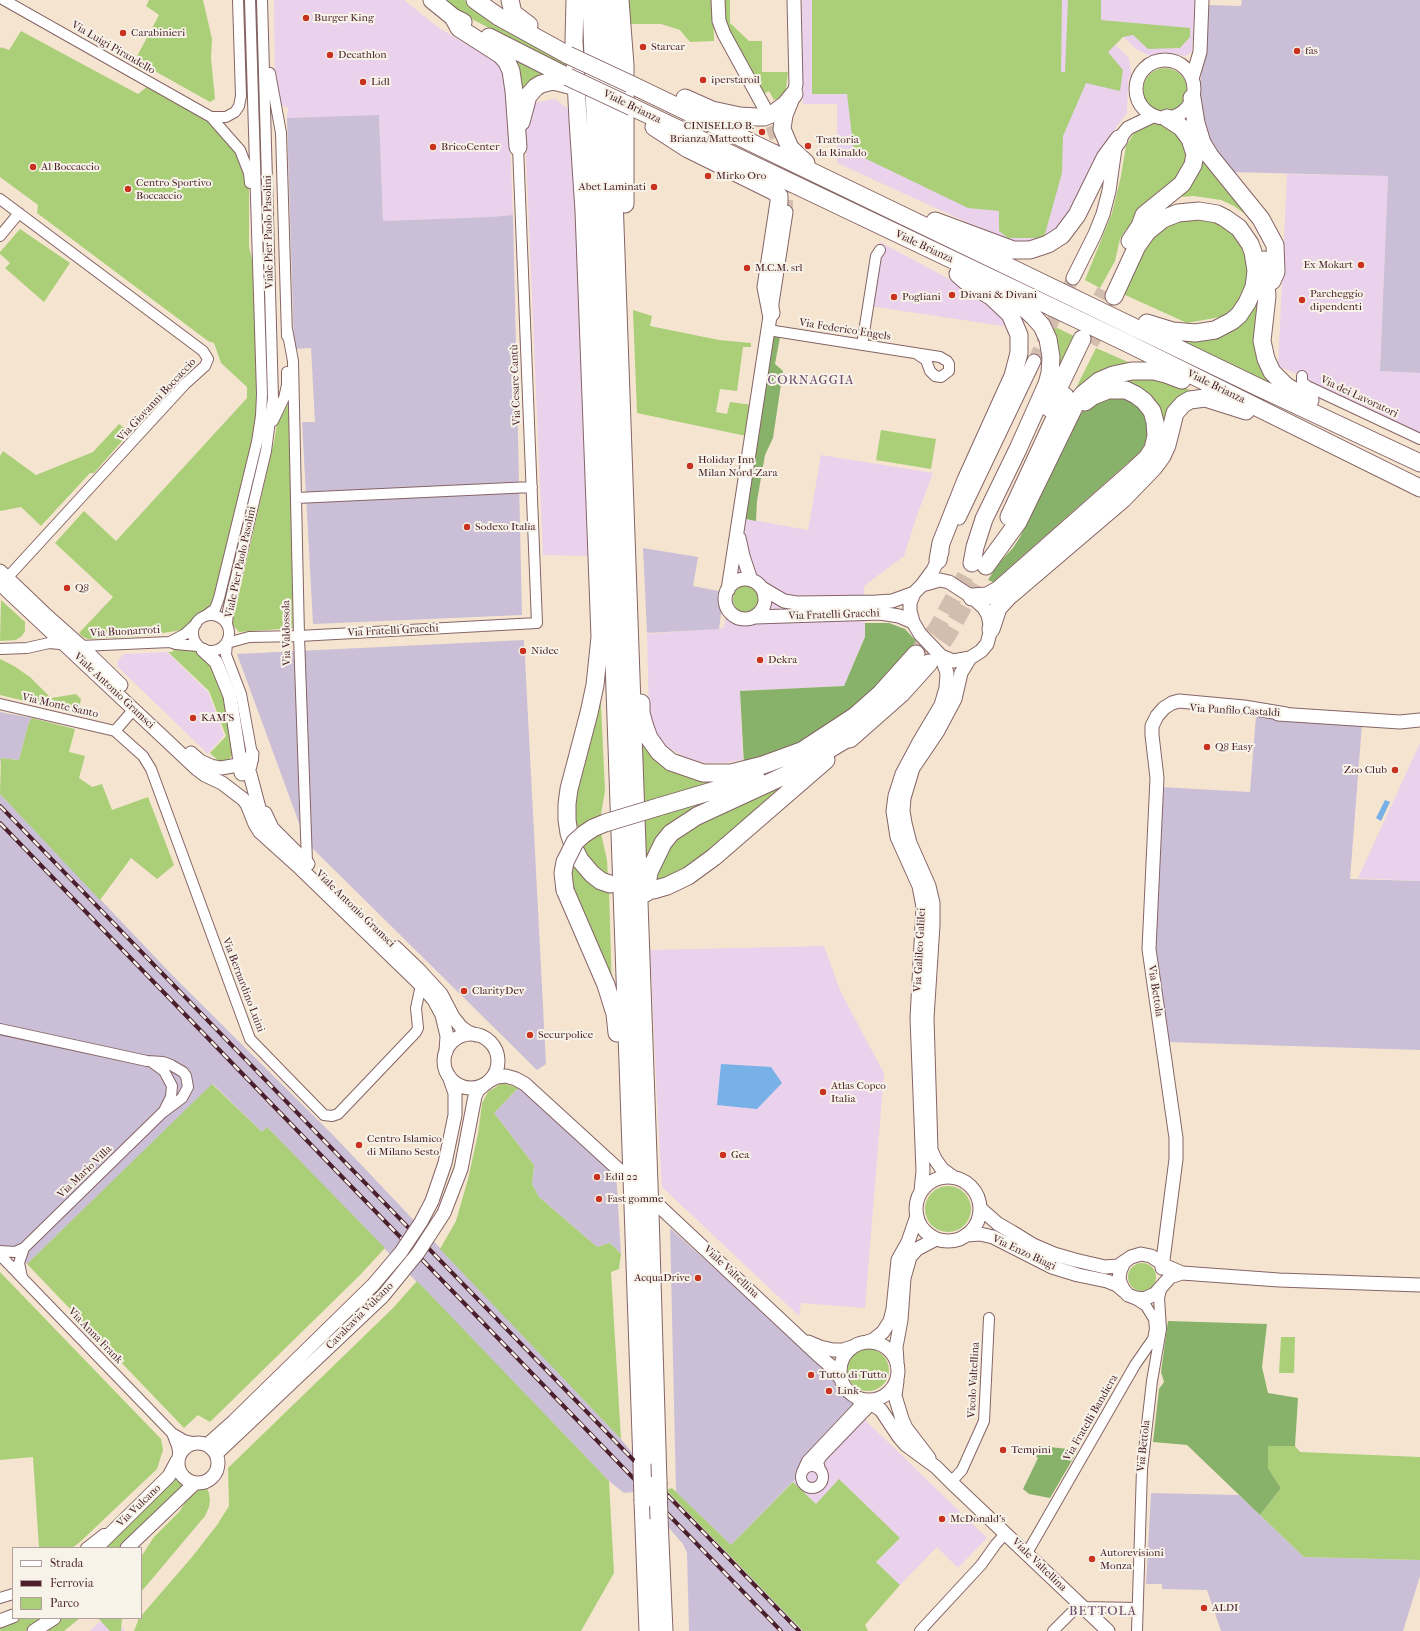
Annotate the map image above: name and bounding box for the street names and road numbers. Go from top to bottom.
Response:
street label: Via Luigi Pirandello [69,19,157,77]
street label: Viale Brianza [601,87,663,127]
street label: Viale Pier Paolo Pasolini [261,175,277,289]
street label: Viale Brianza [893,228,955,266]
street label: Via Federico Engels [798,316,892,344]
street label: Via Cesare Cantù [508,344,524,426]
street label: Via Giovanni Boccaccio [115,356,199,444]
street label: Viale Brianza [1185,367,1247,407]
street label: Via dei Lavoratori [1318,373,1400,421]
street label: Viale Pier Paolo Pasolini [223,505,259,619]
street label: Via Valdossola [280,600,294,666]
street label: Via Fratelli Gracchi [788,607,880,623]
street label: Via Fratelli Gracchi [347,622,439,640]
street label: Via Buonarroti [90,624,160,640]
street label: Viale Antonio Gramsci [71,650,157,732]
street label: Via Monte Santo [21,691,99,721]
street label: Via Panfilo Castaldi [1189,702,1281,720]
street label: Viale Antonio Gramsci [312,868,398,950]
street label: Via Galileo Galilei [911,908,929,992]
street label: Via Bernardino Luini [219,936,267,1034]
street label: Via Bettola [1144,964,1166,1018]
street label: Via Mario Villa [55,1143,115,1201]
street label: Via Enzo Biagi [990,1233,1058,1273]
street label: Viale Valtellina [701,1243,761,1301]
street label: Cavalcavia Vulcano [324,1280,396,1352]
street label: Via Anna Frank [65,1305,125,1367]
street label: Vicolo Valtellina [965,1342,983,1418]
street label: Via Fratelli Bandiera [1061,1373,1121,1463]
street label: Via Bettola [1135,1420,1153,1472]
street label: Via Vulcano [114,1482,164,1530]
street label: Viale Valtellina [1009,1536,1069,1594]

